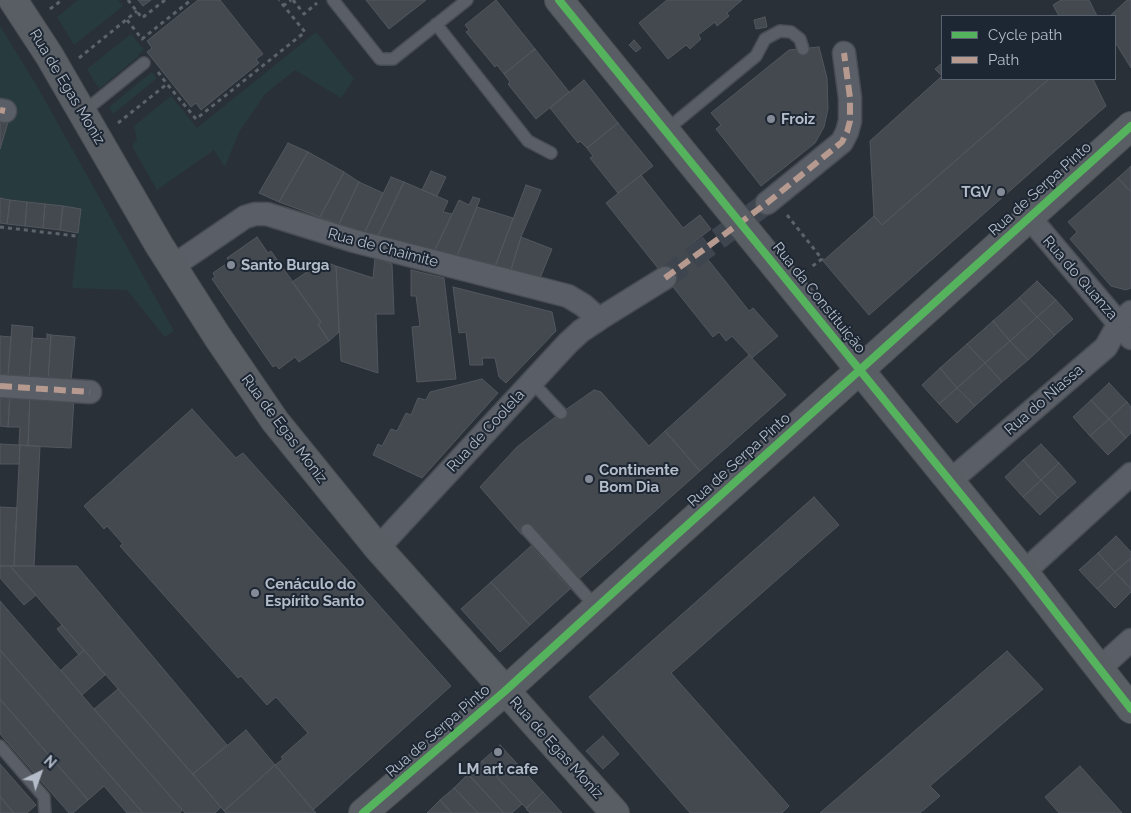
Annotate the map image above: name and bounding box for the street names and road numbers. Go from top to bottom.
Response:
street label: Rua de Egas Moniz [25,26,109,148]
street label: Rua de Serpa Pinto [985,138,1095,240]
street label: Rua de Chaimite [326,225,440,271]
street label: Rua do Quanza [1039,232,1121,324]
street label: Rua da Constituição [769,239,869,357]
street label: Rua do Niassa [1001,361,1087,439]
street label: Rua de Egas Moniz [237,371,331,487]
street label: Rua de Coolela [443,386,529,476]
street label: Rua de Serpa Pinto [684,409,794,511]
street label: Rua de Serpa Pinto [382,681,494,781]
street label: Rua de Egas Moniz [505,693,607,803]

